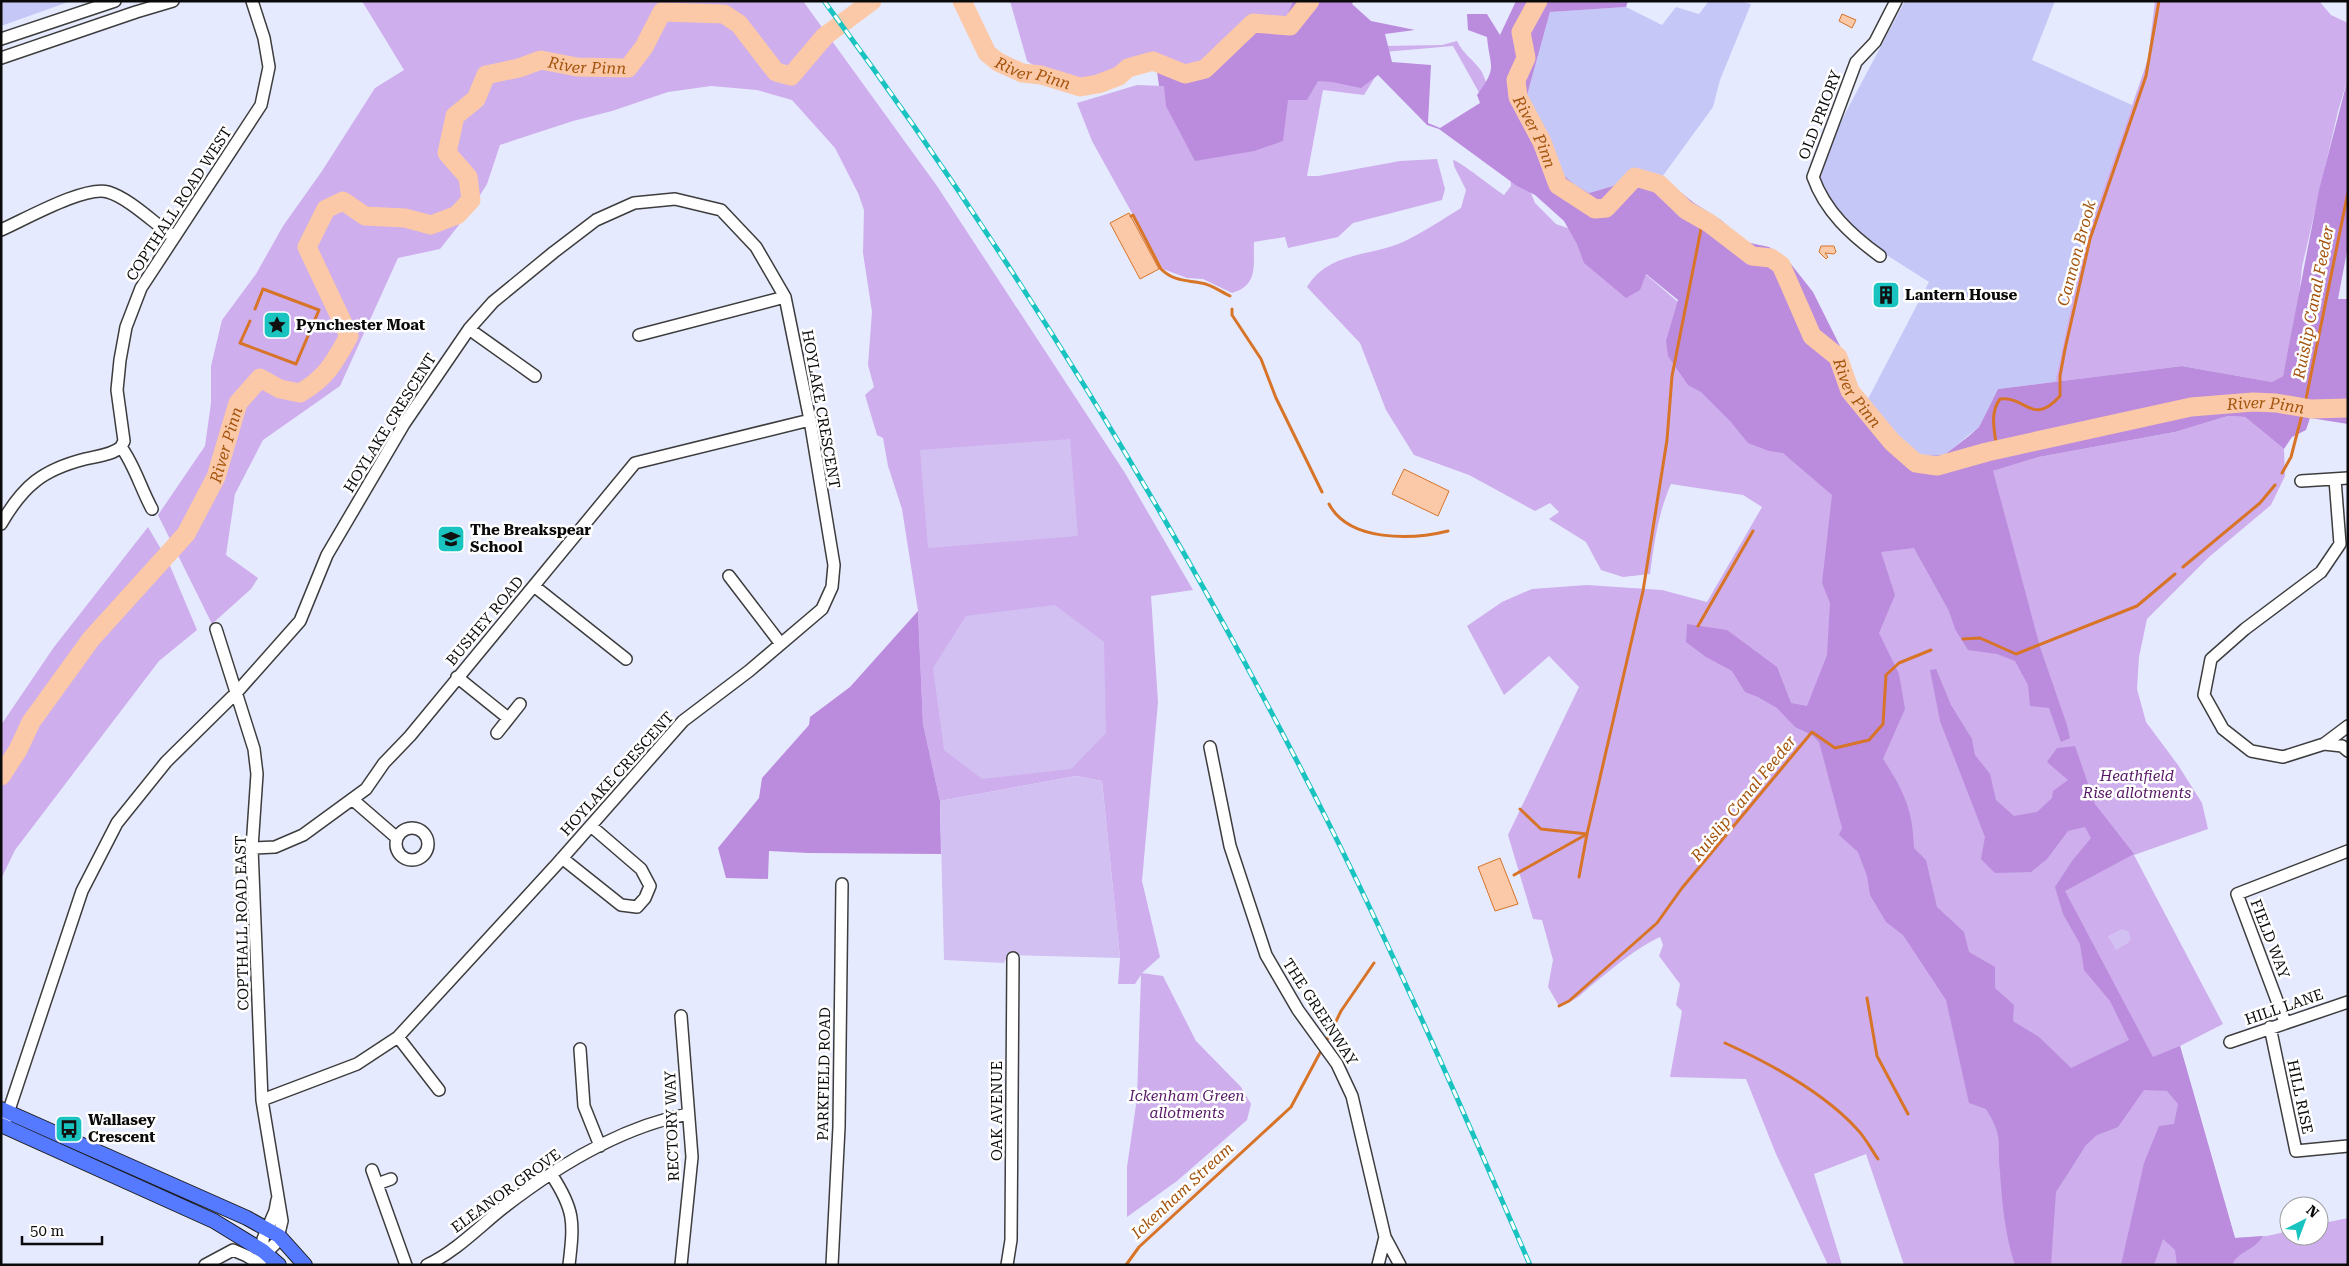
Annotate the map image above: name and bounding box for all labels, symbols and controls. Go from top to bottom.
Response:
water label: River Pinn [546,52,626,78]
water label: River Pinn [991,53,1073,94]
street label: OLD PRIORY [1795,67,1846,162]
water label: River Pinn [1509,92,1560,171]
street label: COPTHALL ROAD WEST [122,124,236,284]
water label: Cannon Brook [2053,198,2100,308]
water label: Ruislip Canal Feeder [2289,223,2338,382]
building icon: Lantern House [1871,280,1901,310]
place label: Lantern House [1905,286,2018,304]
place icon: Pynchester Moat [262,310,292,340]
place label: Pynchester Moat [296,316,425,334]
street label: HOYLAKE CRESCENT [798,328,844,490]
street label: HOYLAKE CRESCENT [340,350,440,496]
water label: River Pinn [1829,355,1885,432]
water label: River Pinn [2225,393,2306,418]
water label: River Pinn [206,405,246,486]
place label: The Breakspear School [470,521,591,556]
school or university icon: The Breakspear School [436,524,466,554]
street label: BUSHEY ROAD [442,573,528,669]
street label: HOYLAKE CRESCENT [557,708,677,840]
water label: Ruislip Canal Feeder [1686,731,1800,866]
park label: Heathfield Rise allotments [2082,767,2191,802]
street label: COPTHALL ROAD EAST [231,835,253,1011]
street label: FIELD WAY [2247,897,2294,982]
street label: THE GREENWAY [1279,955,1362,1069]
street label: HILL LANE [2242,985,2326,1029]
street label: PARKFIELD ROAD [814,1007,834,1141]
street label: HILL RISE [2283,1058,2317,1136]
street label: OAK AVENUE [988,1061,1006,1161]
street label: RECTORY WAY [661,1069,683,1182]
park label: Ickenham Green allotments [1128,1087,1245,1122]
place label: Wallasey Crescent [88,1111,156,1146]
bus stop icon: Wallasey Crescent [54,1114,84,1144]
water label: Ickenham Stream [1127,1138,1237,1243]
street label: ELEANOR GROVE [448,1145,564,1237]
north arrow [2279,1196,2329,1246]
text: N [2303,1202,2322,1221]
scale bar [22,1214,102,1246]
text: 50 m [30,1222,65,1240]

